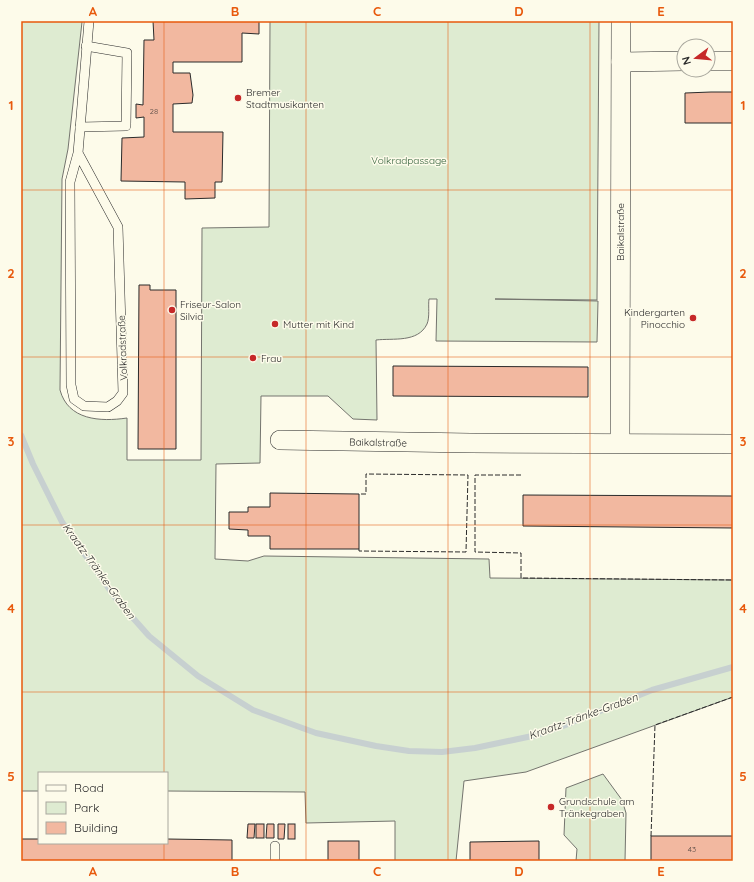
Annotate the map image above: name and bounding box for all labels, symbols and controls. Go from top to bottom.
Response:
text: A [89,3,98,19]
text: B [231,3,239,19]
text: C [373,3,381,19]
text: D [514,3,524,19]
text: E [657,3,665,19]
north arrow [676,38,716,78]
text: N [679,55,694,67]
place label: Bremer Stadtmusikanten [246,86,324,111]
marker: Bremer Stadtmusikanten [233,93,243,103]
text: 1 [8,97,14,113]
text: 1 [740,97,746,113]
house number: 28 [150,106,158,116]
park label: Volkradpassage [371,154,447,167]
street label: Baikalstraße [614,203,627,261]
text: 2 [7,265,15,281]
text: 2 [739,265,747,281]
place label: Friseur-Salon Silvia [180,298,241,323]
marker: Friseur-Salon Silvia [167,305,177,315]
place label: Kindergarten Pinocchio [624,306,685,331]
marker: Kindergarten Pinocchio [688,313,698,323]
street label: Volkradstraße [115,315,130,381]
place label: Mutter mit Kind [283,318,354,331]
marker: Mutter mit Kind [270,319,280,329]
place label: Frau [261,352,282,365]
marker: Frau [248,353,258,363]
text: 3 [8,433,15,449]
text: 3 [740,433,747,449]
street label: Baikalstraße [349,435,407,450]
water label: Kraatz-Tränke-Graben [60,520,139,622]
text: 4 [7,600,15,616]
text: 4 [739,600,747,616]
water label: Kraatz-Tränke-Graben [527,690,640,742]
text: 5 [7,768,15,784]
text: 5 [739,768,747,784]
legend [38,772,168,844]
text: Road [74,780,104,795]
place label: Grundschule am Tränkegraben [559,795,634,820]
text: Park [74,800,99,815]
marker: Grundschule am Tränkegraben [546,802,556,812]
text: Building [74,820,118,835]
house number: 43 [688,844,696,854]
text: A [89,863,98,879]
text: B [231,863,239,879]
text: C [373,863,381,879]
text: D [514,863,524,879]
text: E [657,863,665,879]

